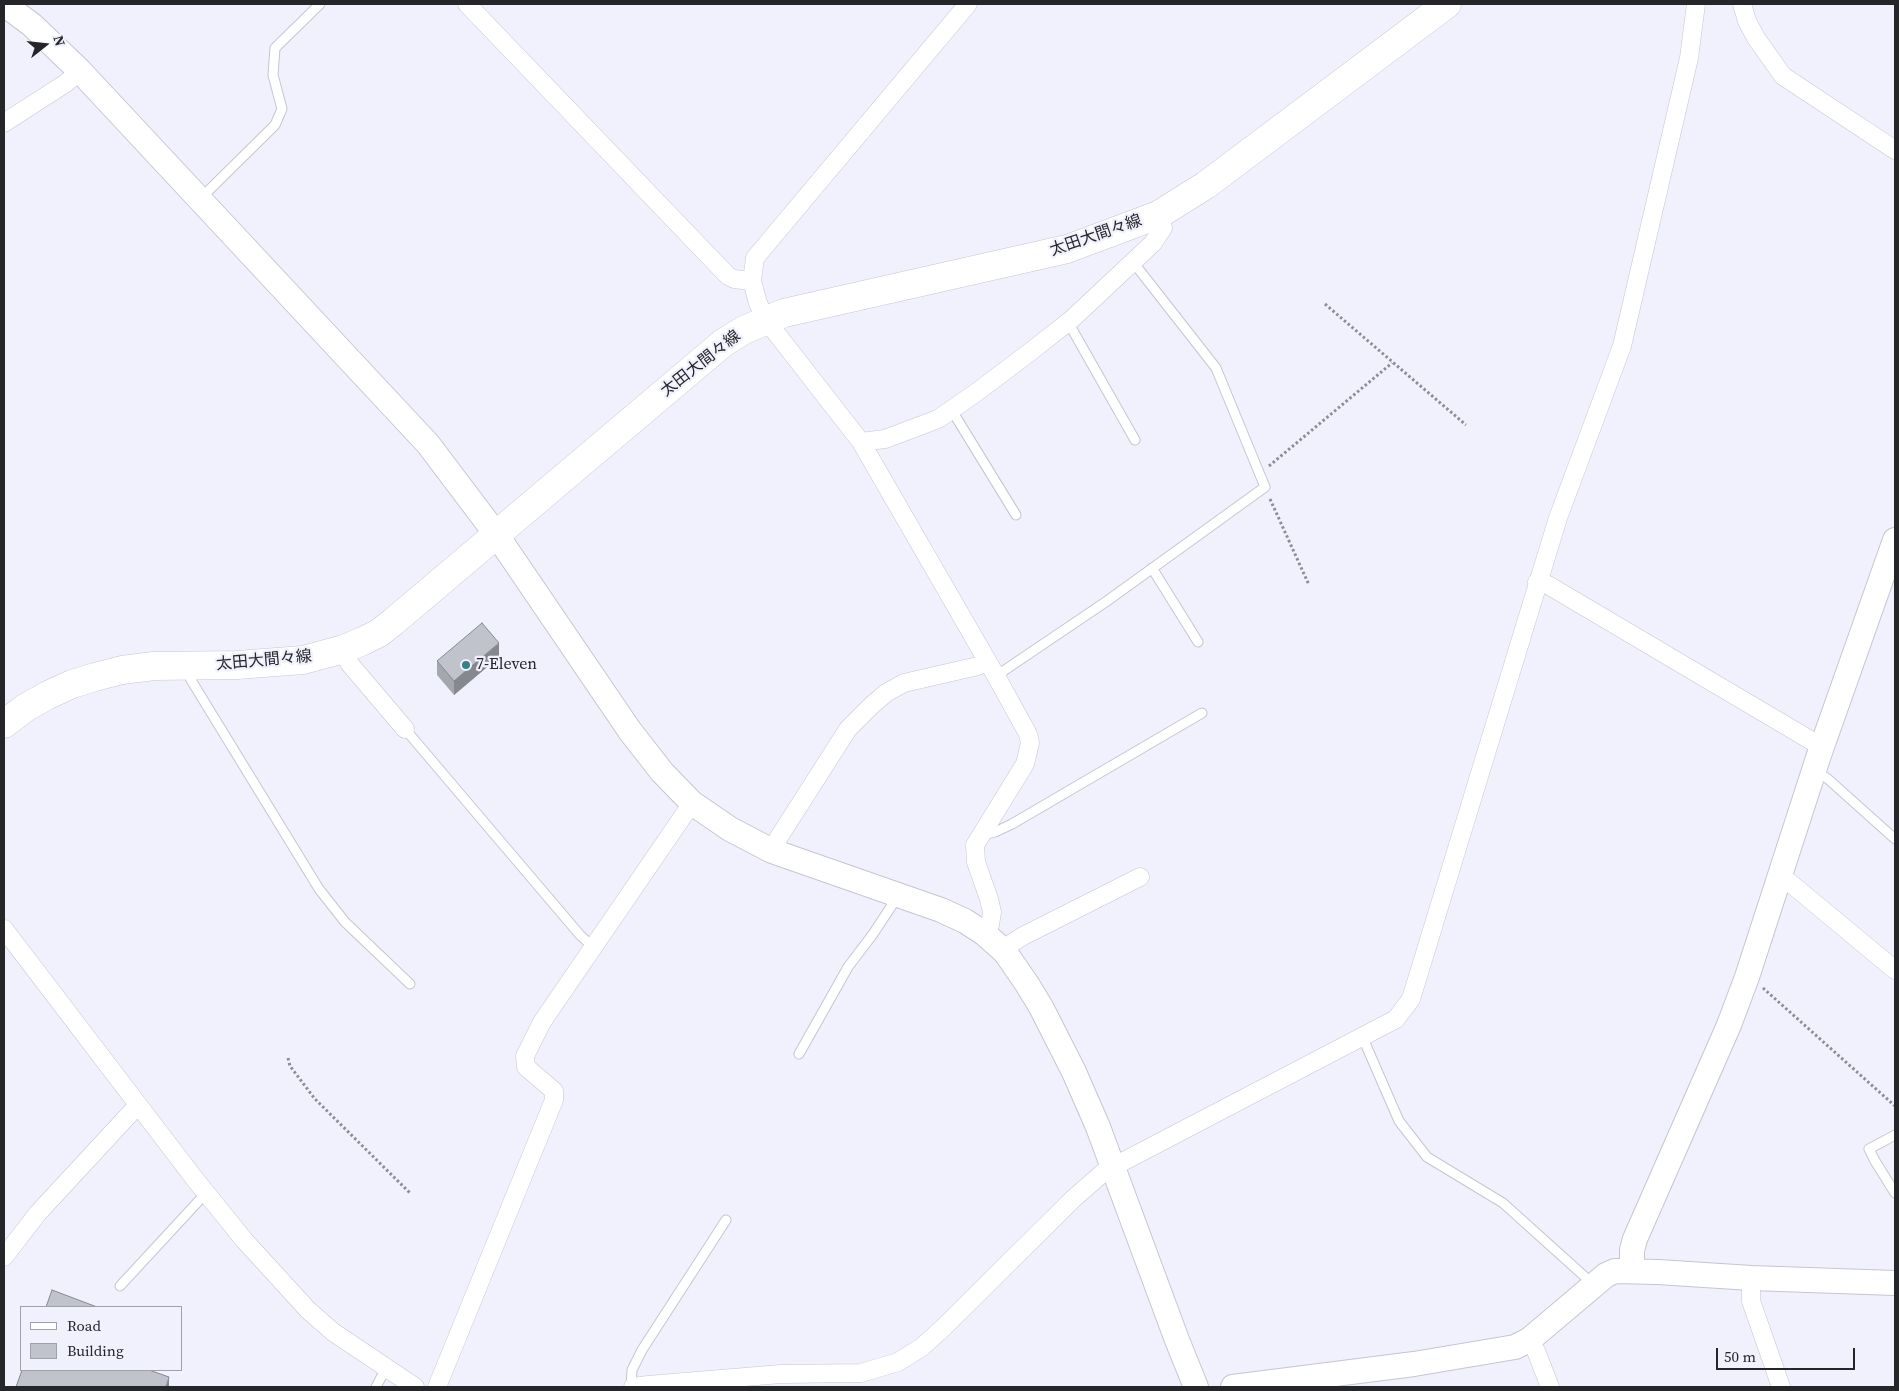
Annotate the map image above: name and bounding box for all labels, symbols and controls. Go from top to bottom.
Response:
north arrow [20,20,70,70]
text: N [48,33,70,49]
street label: 太田大間々線 [1047,211,1145,261]
street label: 太田大間々線 [657,327,745,401]
street label: 太田大間々線 [215,647,313,675]
place label: 7-Eleven [476,655,537,675]
marker: 7-Eleven [460,659,472,671]
legend [20,1306,182,1371]
text: Road [67,1315,101,1336]
scale bar [1719,1338,1858,1370]
text: Building [67,1340,124,1361]
text: 50 m [1724,1346,1756,1367]

